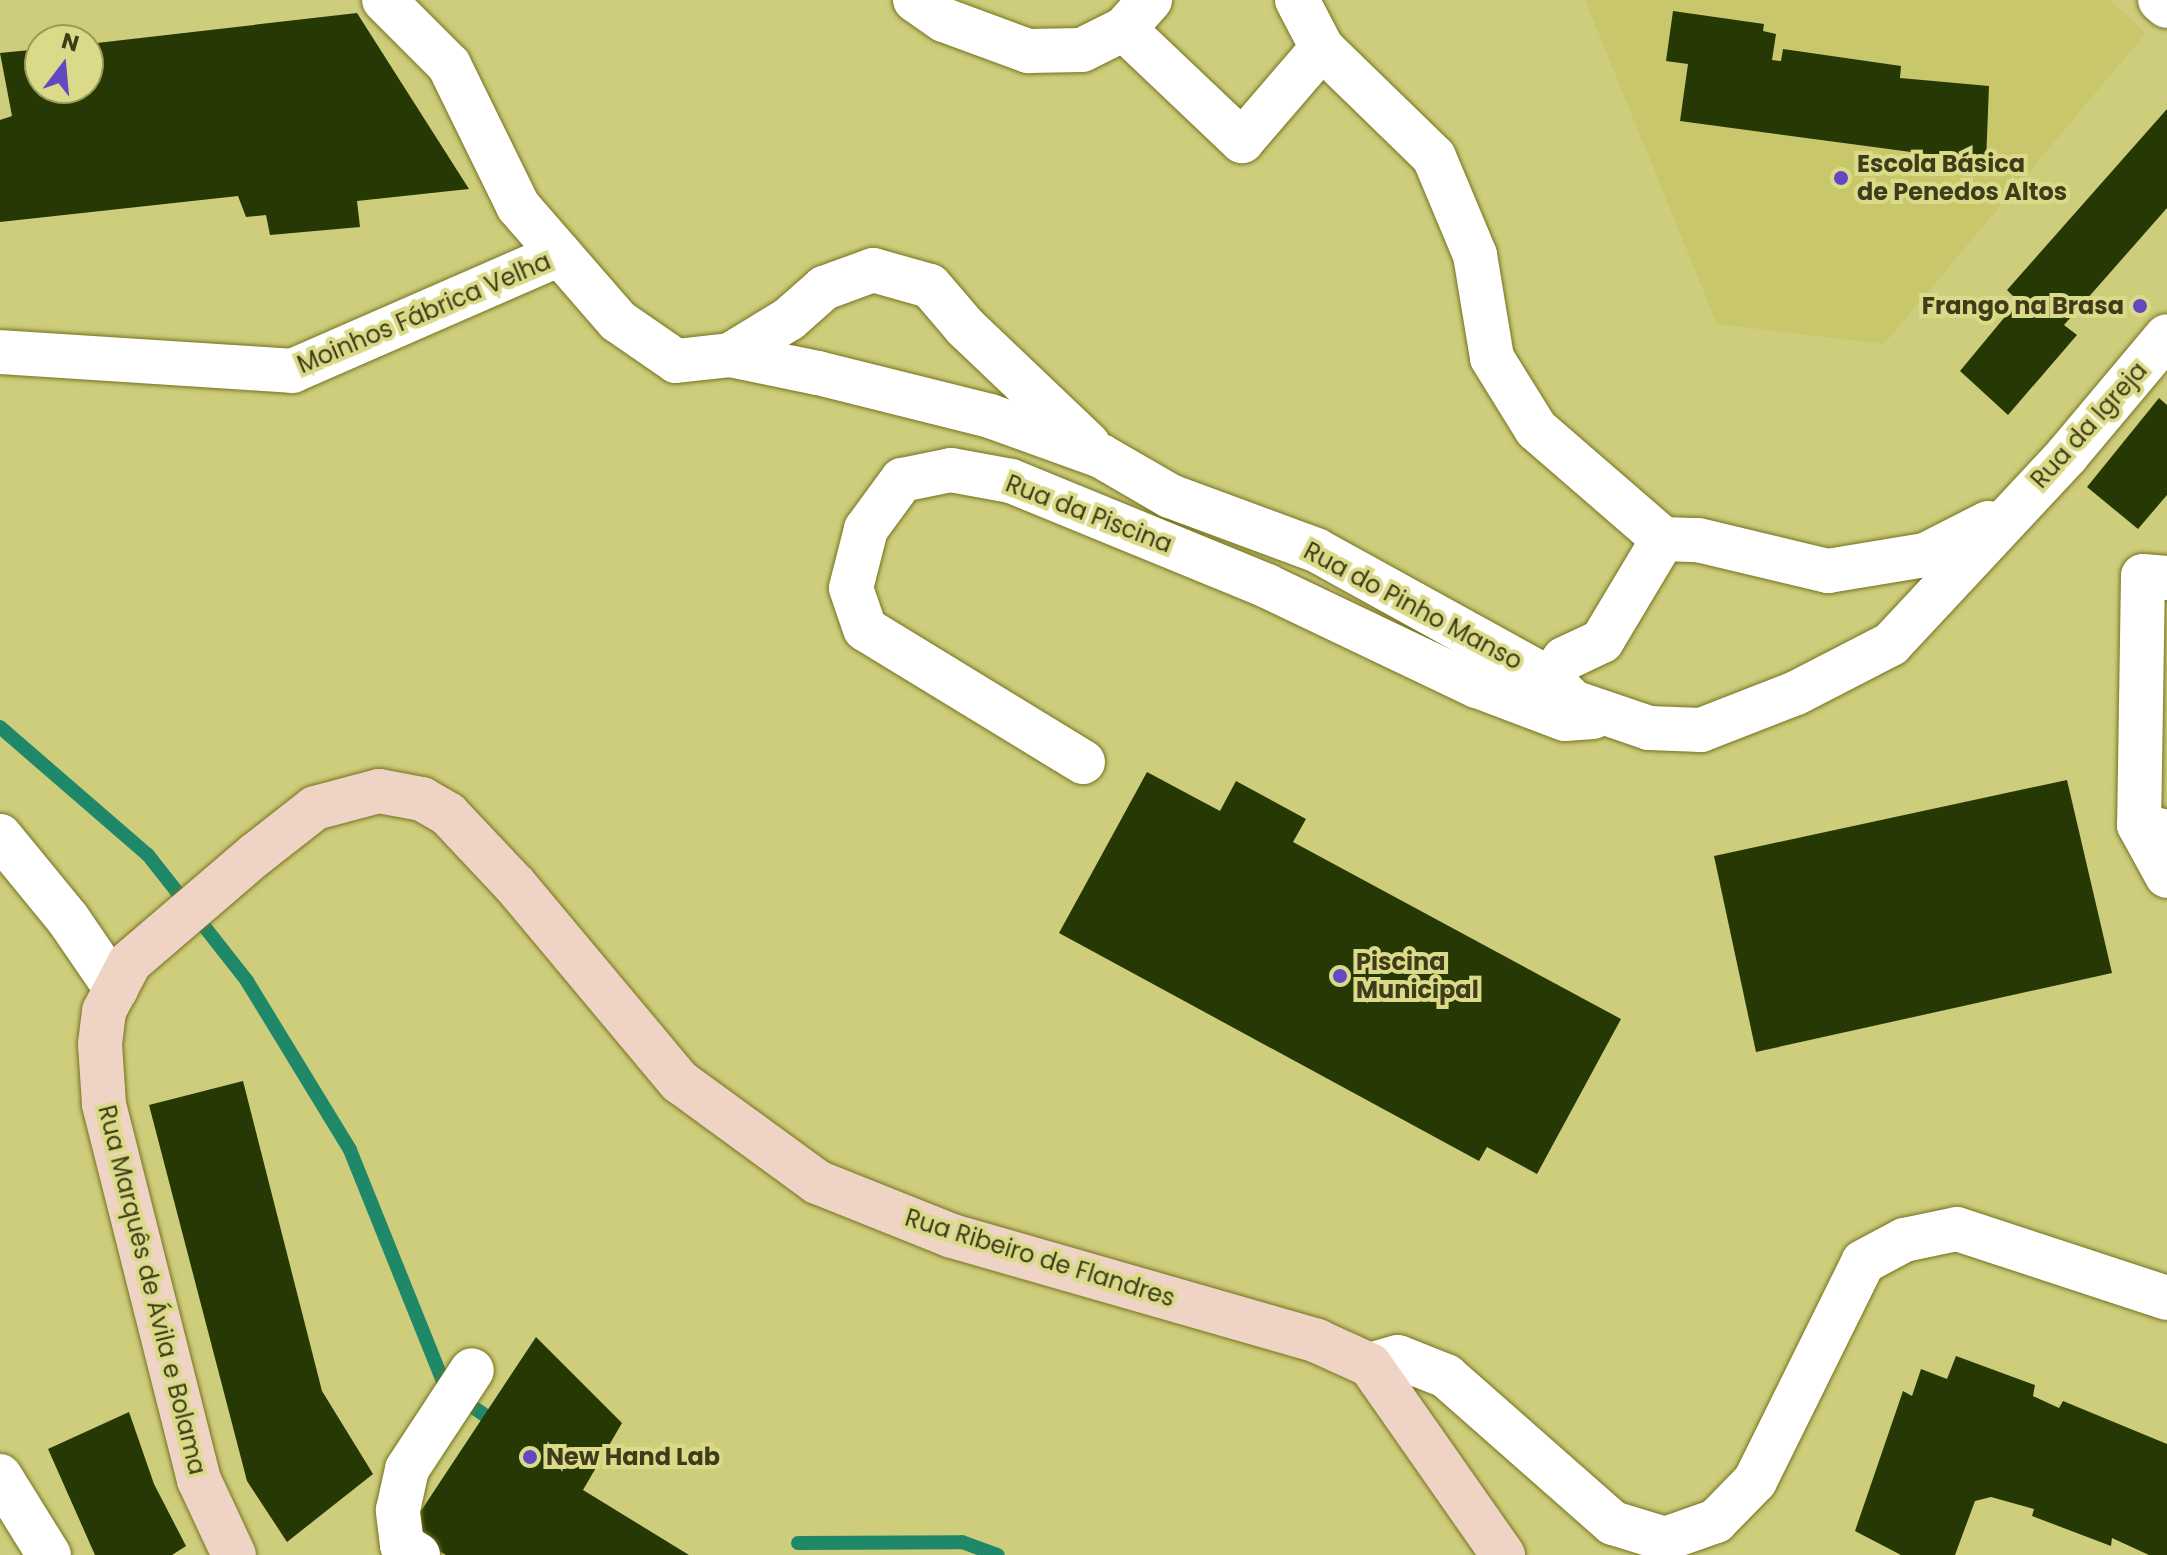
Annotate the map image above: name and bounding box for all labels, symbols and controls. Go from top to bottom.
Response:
north arrow [24,24,104,104]
text: N [58,25,82,60]
place label: Escola Básica de Penedos Altos [1857,150,2067,206]
marker: Escola Básica de Penedos Altos [1832,169,1850,187]
street label: Moinhos Fábrica Velha [293,247,555,379]
place label: Frango na Brasa [1922,292,2124,320]
marker: Frango na Brasa [2131,297,2149,315]
street label: Rua da Igreja [2025,356,2153,494]
street label: Rua da Piscina [1002,469,1176,559]
street label: Rua do Pinho Manso [1299,536,1527,676]
place label: Piscina Municipal [1356,948,1479,1004]
marker: Piscina Municipal [1331,967,1349,985]
street label: Rua Marquês de Ávila e Bolama [92,1102,212,1478]
street label: Rua Ribeiro de Flandres [902,1203,1178,1313]
place label: New Hand Lab [546,1443,720,1471]
marker: New Hand Lab [521,1448,539,1466]

